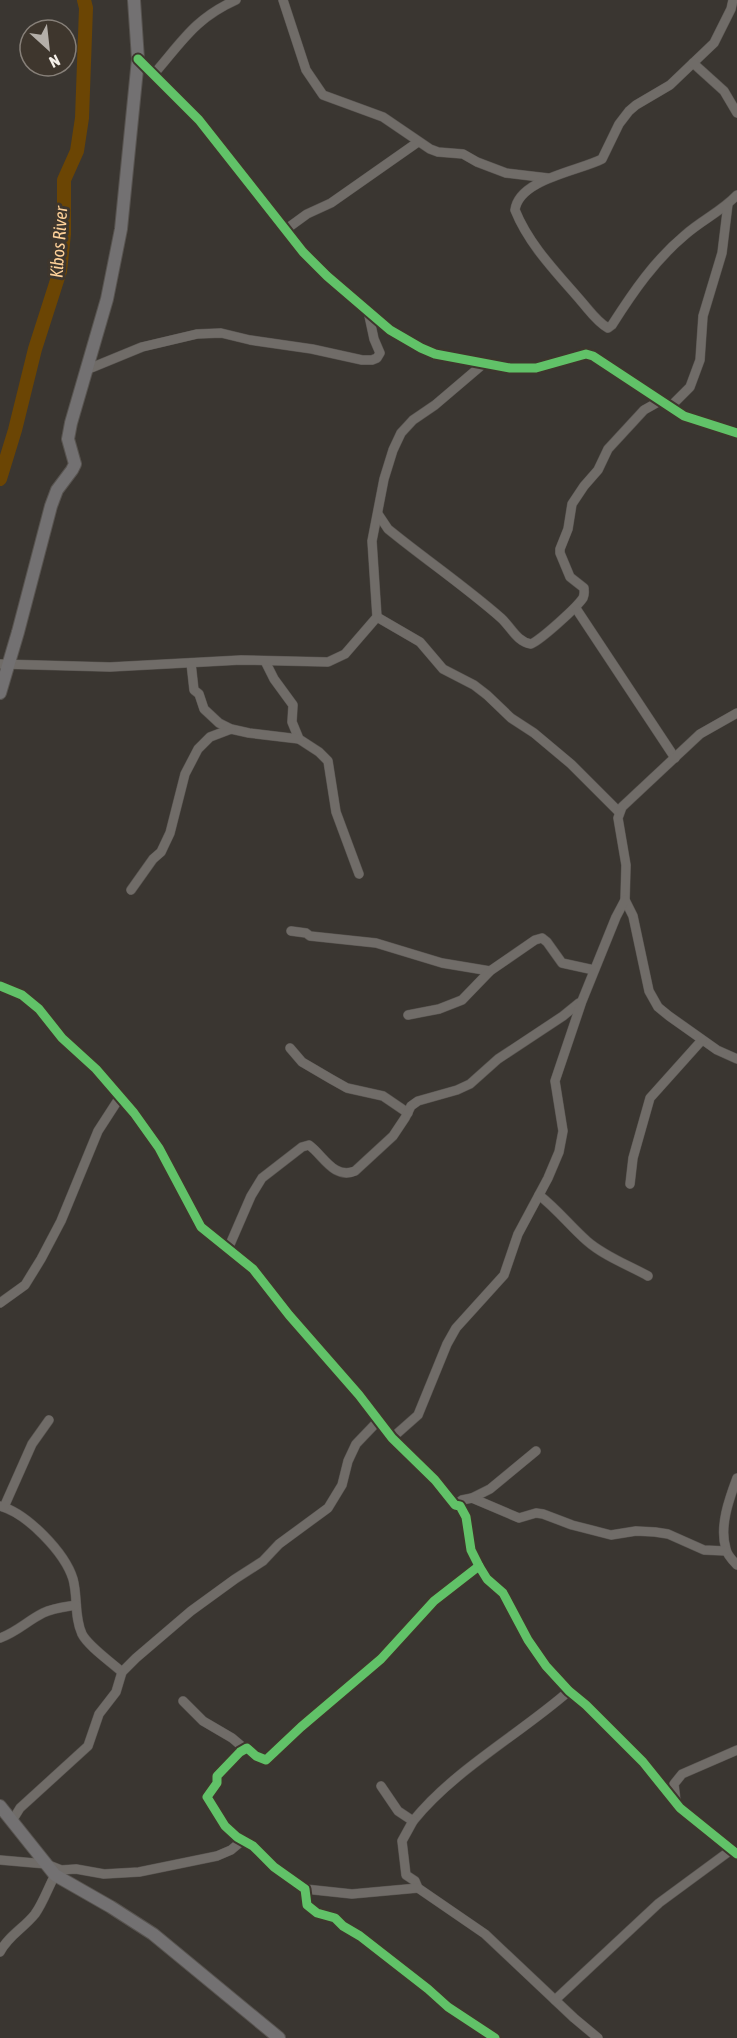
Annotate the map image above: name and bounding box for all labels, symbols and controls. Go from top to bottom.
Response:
north arrow [18,18,78,78]
text: N [47,51,63,72]
water label: Kibos River [46,205,72,278]

